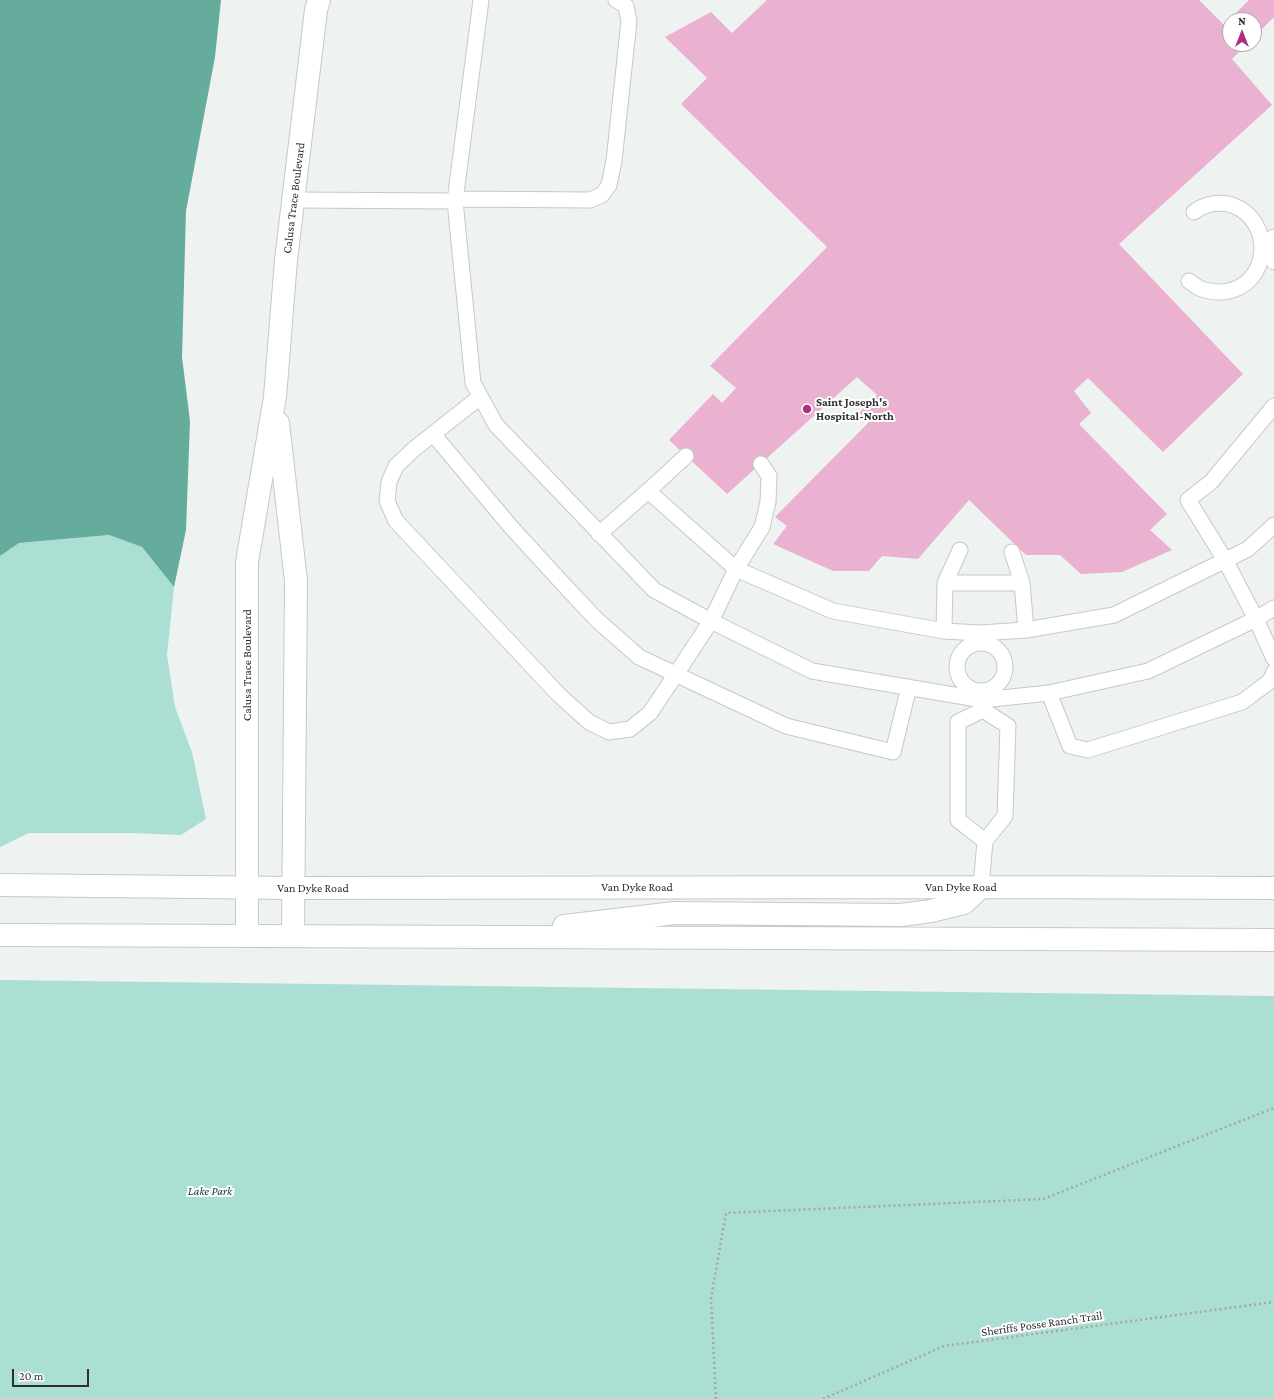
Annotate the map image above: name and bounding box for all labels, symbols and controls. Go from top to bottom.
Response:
north arrow [1222,12,1262,52]
text: N [1238,15,1246,27]
street label: Calusa Trace Boulevard [280,142,308,254]
place label: Saint Joseph's Hospital-North [816,395,894,423]
marker: Saint Joseph's Hospital-North [801,403,813,415]
street label: Calusa Trace Boulevard [240,609,254,721]
street label: Van Dyke Road [601,880,673,894]
street label: Van Dyke Road [925,880,997,894]
street label: Van Dyke Road [277,881,349,895]
park label: Lake Park [188,1184,232,1198]
street label: Sheriffs Posse Ranch Trail [981,1308,1103,1340]
scale bar [14,1361,91,1387]
text: 20 m [19,1369,43,1383]

